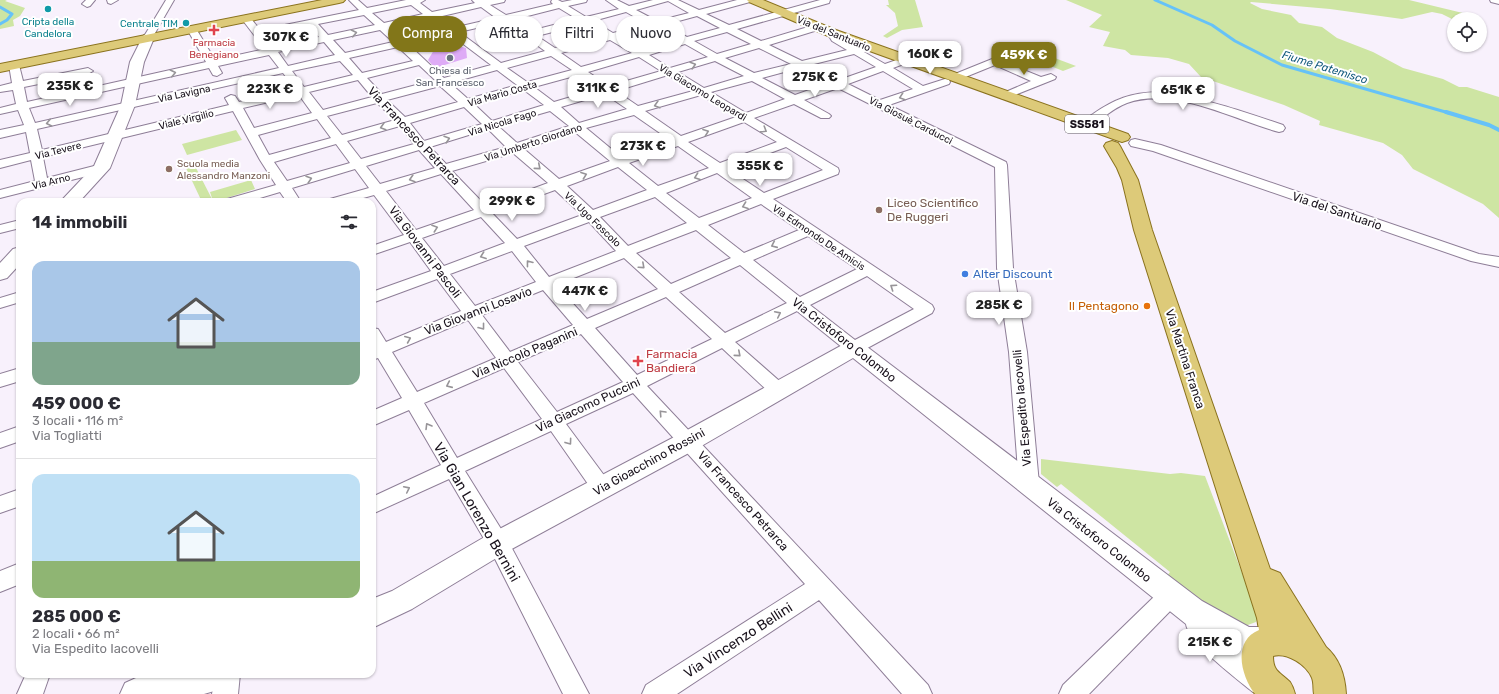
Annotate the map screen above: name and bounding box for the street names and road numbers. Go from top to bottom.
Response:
street label: Via del Santuario [795,14,872,54]
street label: Via Giacomo Leopardi [656,62,749,124]
street label: Via Mario Costa [466,78,538,110]
street label: Via Lavigna [157,83,212,105]
street label: Via Francesco Petrarca [365,84,463,188]
street label: Via Giosuè Carducci [867,95,954,147]
street label: Viale Virgilio [157,107,215,133]
street label: Via Nicola Fago [467,107,538,139]
road number: SS581 [1065,115,1109,133]
street label: Via Umberto Giordano [483,121,584,164]
street label: Via Tevere [34,139,83,162]
street label: Via Arno [31,171,72,193]
street label: Via del Santuario [1290,189,1384,233]
street label: Via Ugo Foscolo [561,190,623,250]
street label: Via Edmondo De Amicis [770,202,867,273]
street label: Via Giovanni Pascoli [386,203,464,301]
street label: Via Giovanni Losavio [422,284,534,338]
street label: Via Cristoforo Colombo [789,295,899,385]
street label: Via Martina Franca [1162,307,1208,411]
street label: Via Niccolò Paganini [470,324,580,381]
street label: Via Espedito Iacovelli [1010,349,1034,467]
street label: Via Giacomo Puccini [534,375,642,435]
street label: Via Gioacchino Rossini [591,425,707,499]
street label: Via Gian Lorenzo Bernini [430,439,523,585]
street label: Via Francesco Petrarca [695,448,791,554]
street label: Via Cristoforo Colombo [1044,495,1154,585]
street label: Via Vincenzo Bellini [681,599,796,682]

